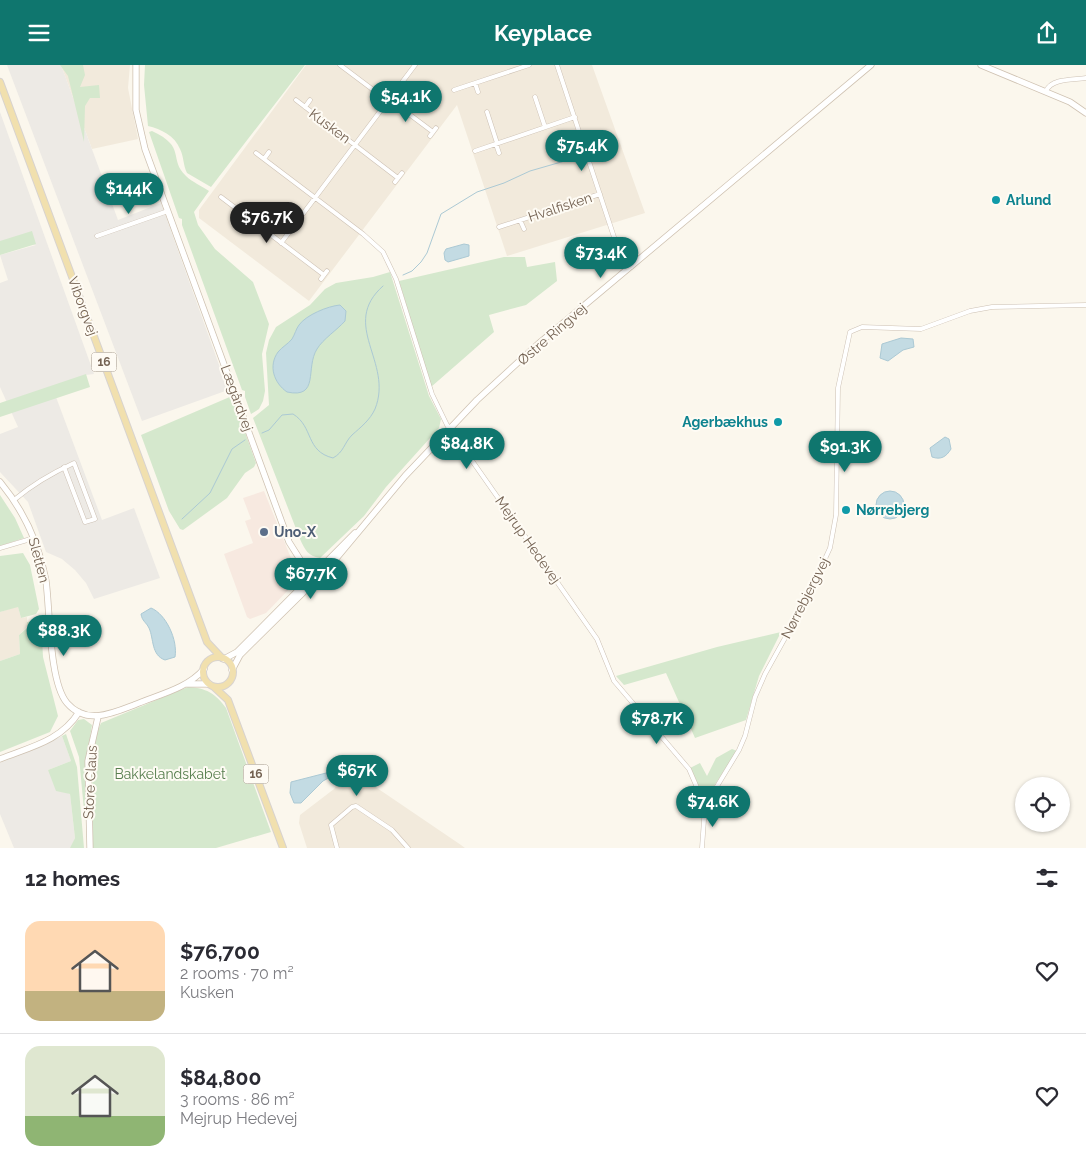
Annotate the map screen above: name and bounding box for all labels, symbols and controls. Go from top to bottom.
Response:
icon: menu [25,19,53,47]
icon: share [1033,19,1061,47]
text: Keyplace [494,20,592,46]
pin: $54.1K [365,80,447,123]
text: $54.1K [381,87,431,106]
street label: Kusken [306,105,354,147]
pin: $75.4K [541,129,623,172]
text: $75.4K [556,136,608,155]
pin: $144K [94,173,164,215]
text: $144K [105,179,153,198]
street label: Hvalfisken [526,189,594,225]
place label: Arlund [1006,192,1051,208]
marker: Arlund [990,194,1002,206]
pin: $76.7K [226,201,308,244]
text: $76.7K [241,208,293,227]
pin: $73.4K [560,237,642,279]
text: $73.4K [575,243,627,262]
street label: Viborgvej [65,274,101,338]
street label: Østre Ringvej [514,300,590,368]
road number: 16 [92,353,116,371]
street label: Lægårdvej [218,363,256,433]
place label: Agerbækhus [682,414,768,430]
marker: Agerbækhus [772,416,784,428]
pin: $84.8K [426,427,508,470]
pin: $91.3K [804,431,886,473]
text: $84.8K [441,434,493,453]
text: $91.3K [820,437,870,456]
street label: Mejrup Hedevej [492,493,564,587]
place label: Nørrebjerg [856,502,929,518]
marker: Nørrebjerg [840,504,852,516]
place label: Uno-X [274,524,317,540]
marker: Uno-X [258,526,270,538]
street label: Sletten [25,536,53,584]
street label: Nørrebjergvej [778,555,832,641]
pin: $67.7K [270,557,352,600]
text: $67.7K [286,564,336,583]
pin: $88.3K [23,615,105,657]
text: $88.3K [38,621,90,640]
pin: $78.7K [616,703,698,745]
text: $78.7K [631,709,683,728]
street label: Store Claus [80,744,100,819]
pin: $67K [327,755,387,797]
text: $67K [337,761,377,780]
road number: 16 [244,765,268,784]
park label: Bakkelandskabet [114,766,226,782]
map controls [1015,777,1070,832]
button: locate [1015,777,1070,832]
pin: $74.6K [672,785,754,828]
text: $74.6K [687,792,739,811]
icon: filters [1033,864,1061,892]
text: 12 homes [25,866,120,891]
text: $76,700 [180,939,260,964]
icon: home [65,941,125,1001]
icon: heart [1033,957,1061,985]
text: 2 rooms · 70 m² [180,964,294,983]
text: Kusken [180,983,234,1002]
text: $84,800 [180,1065,261,1090]
icon: home [65,1066,125,1126]
icon: heart [1033,1082,1061,1110]
text: 3 rooms · 86 m² [180,1090,295,1109]
text: Mejrup Hedevej [180,1109,297,1128]

